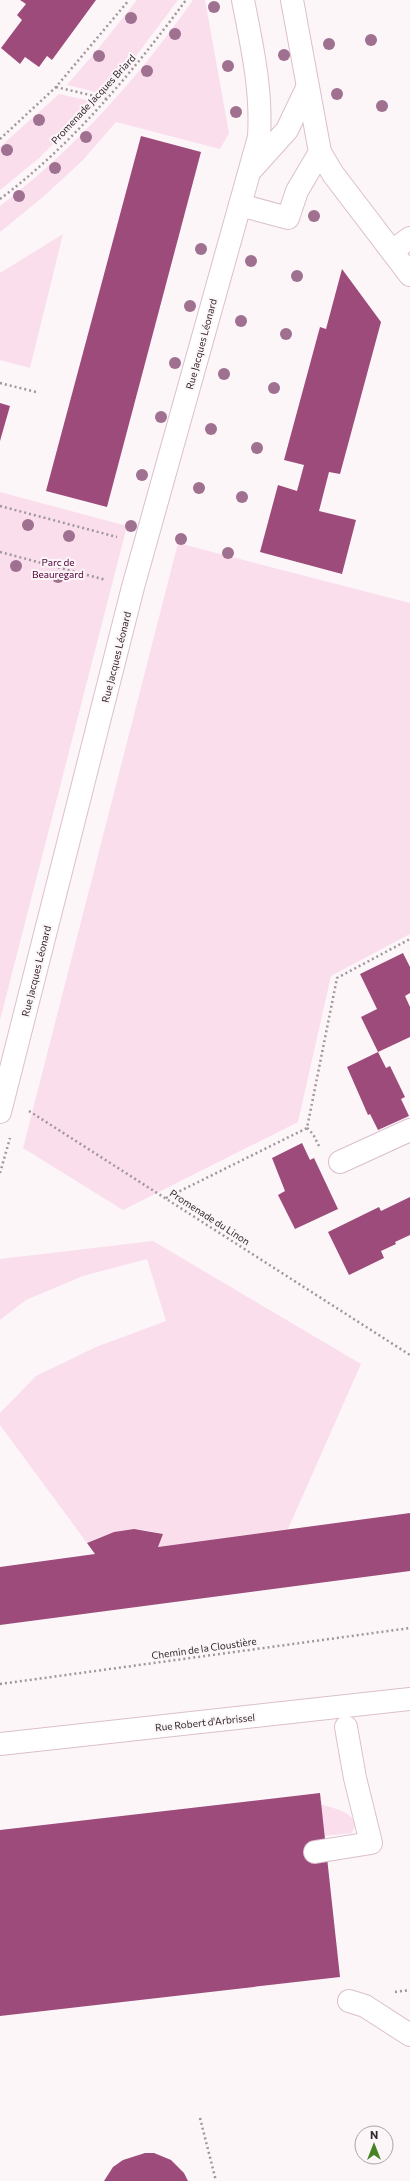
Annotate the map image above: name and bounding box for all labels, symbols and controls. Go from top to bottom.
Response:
street label: Promenade Jacques Briard [48,52,138,146]
street label: Rue Jacques Léonard [183,297,219,391]
park label: Parc de Beauregard [32,556,84,580]
street label: Rue Jacques Léonard [99,610,133,704]
street label: Rue Jacques Léonard [19,924,53,1018]
street label: Promenade du Linon [168,1187,252,1247]
street label: Chemin de la Cloustière [151,1635,257,1661]
street label: Rue Robert d'Arbrissel [154,1711,256,1733]
north arrow [354,2125,394,2165]
text: N [370,2128,378,2141]

